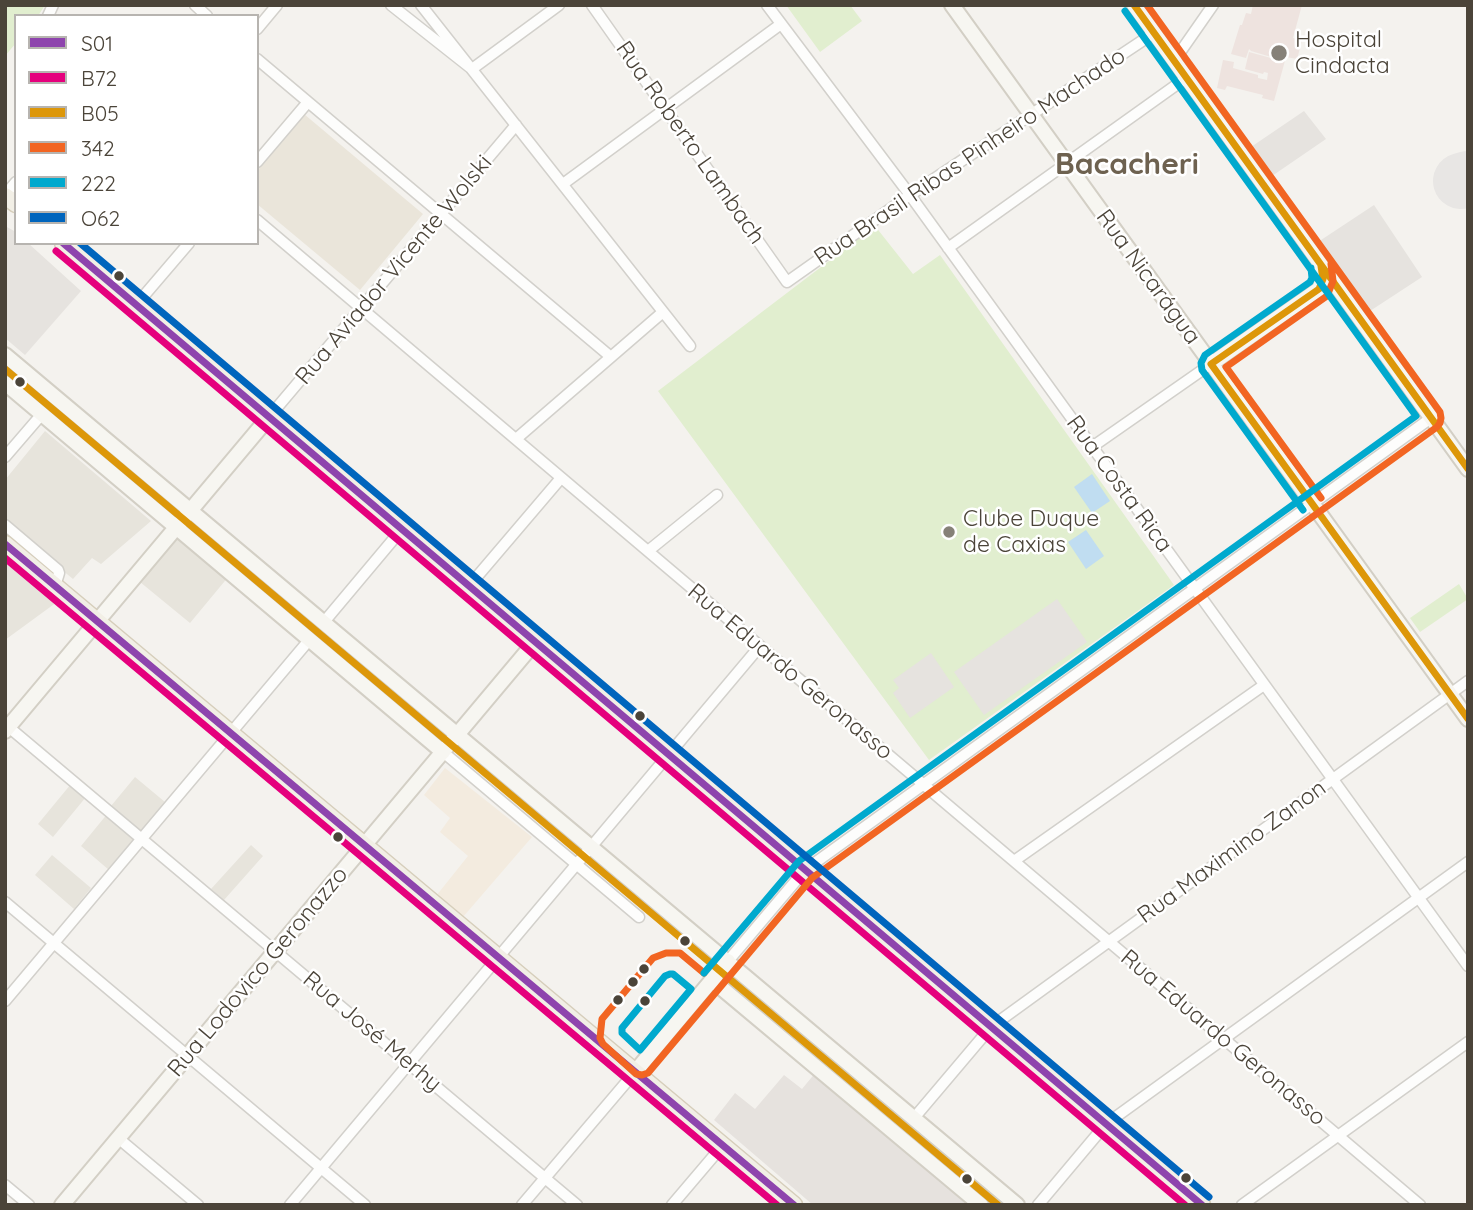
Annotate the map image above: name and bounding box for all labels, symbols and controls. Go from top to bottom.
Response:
legend [14,14,259,245]
place label: Hospital Cindacta [1295,26,1390,80]
text: S01 [81,30,113,56]
street label: Rua Roberto Lambach [609,36,771,250]
street label: Rua Brasil Ribas Pinheiro Machado [809,42,1131,272]
marker: Hospital Cindacta [1269,43,1289,63]
text: B72 [81,65,117,91]
text: B05 [81,100,119,126]
text: 342 [81,135,115,161]
district label: Bacacheri [1055,147,1199,183]
street label: Rua Aviador Vicente Wolski [290,150,498,390]
text: 222 [81,170,116,196]
street label: Rua Nicarágua [1090,204,1206,350]
text: O62 [81,205,120,231]
unlabelled marker [112,269,126,283]
unlabelled marker [13,375,27,389]
street label: Rua Costa Rica [1060,410,1178,558]
place label: Clube Duque de Caxias [963,505,1099,559]
marker: Clube Duque de Caxias [941,524,957,540]
street label: Rua Eduardo Geronasso [682,578,898,766]
unlabelled marker [633,709,647,723]
street label: Rua Maximino Zanon [1132,774,1332,930]
unlabelled marker [331,830,345,844]
street label: Rua Lodovico Geronazzo [162,861,354,1083]
unlabelled marker [678,934,692,948]
street label: Rua Eduardo Geronasso [1115,944,1331,1132]
unlabelled marker [637,962,651,976]
street label: Rua José Merhy [297,966,447,1098]
unlabelled marker [626,975,640,989]
unlabelled marker [611,993,625,1007]
unlabelled marker [638,994,652,1008]
unlabelled marker [1179,1171,1193,1185]
unlabelled marker [960,1172,974,1186]

